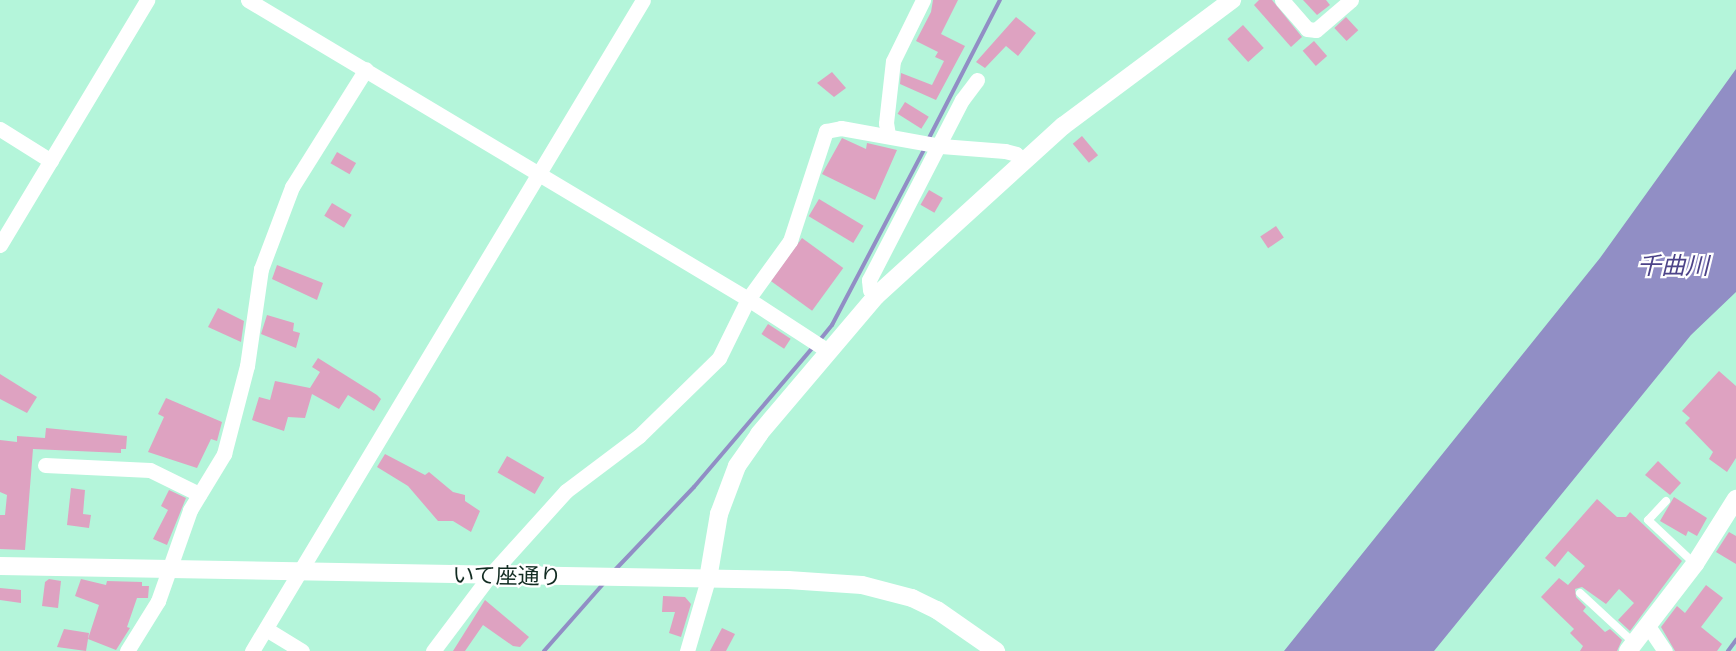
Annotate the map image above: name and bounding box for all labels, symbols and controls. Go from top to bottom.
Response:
water label: 千曲川 [1637,251,1709,279]
street label: いて座通り [452,561,562,589]

